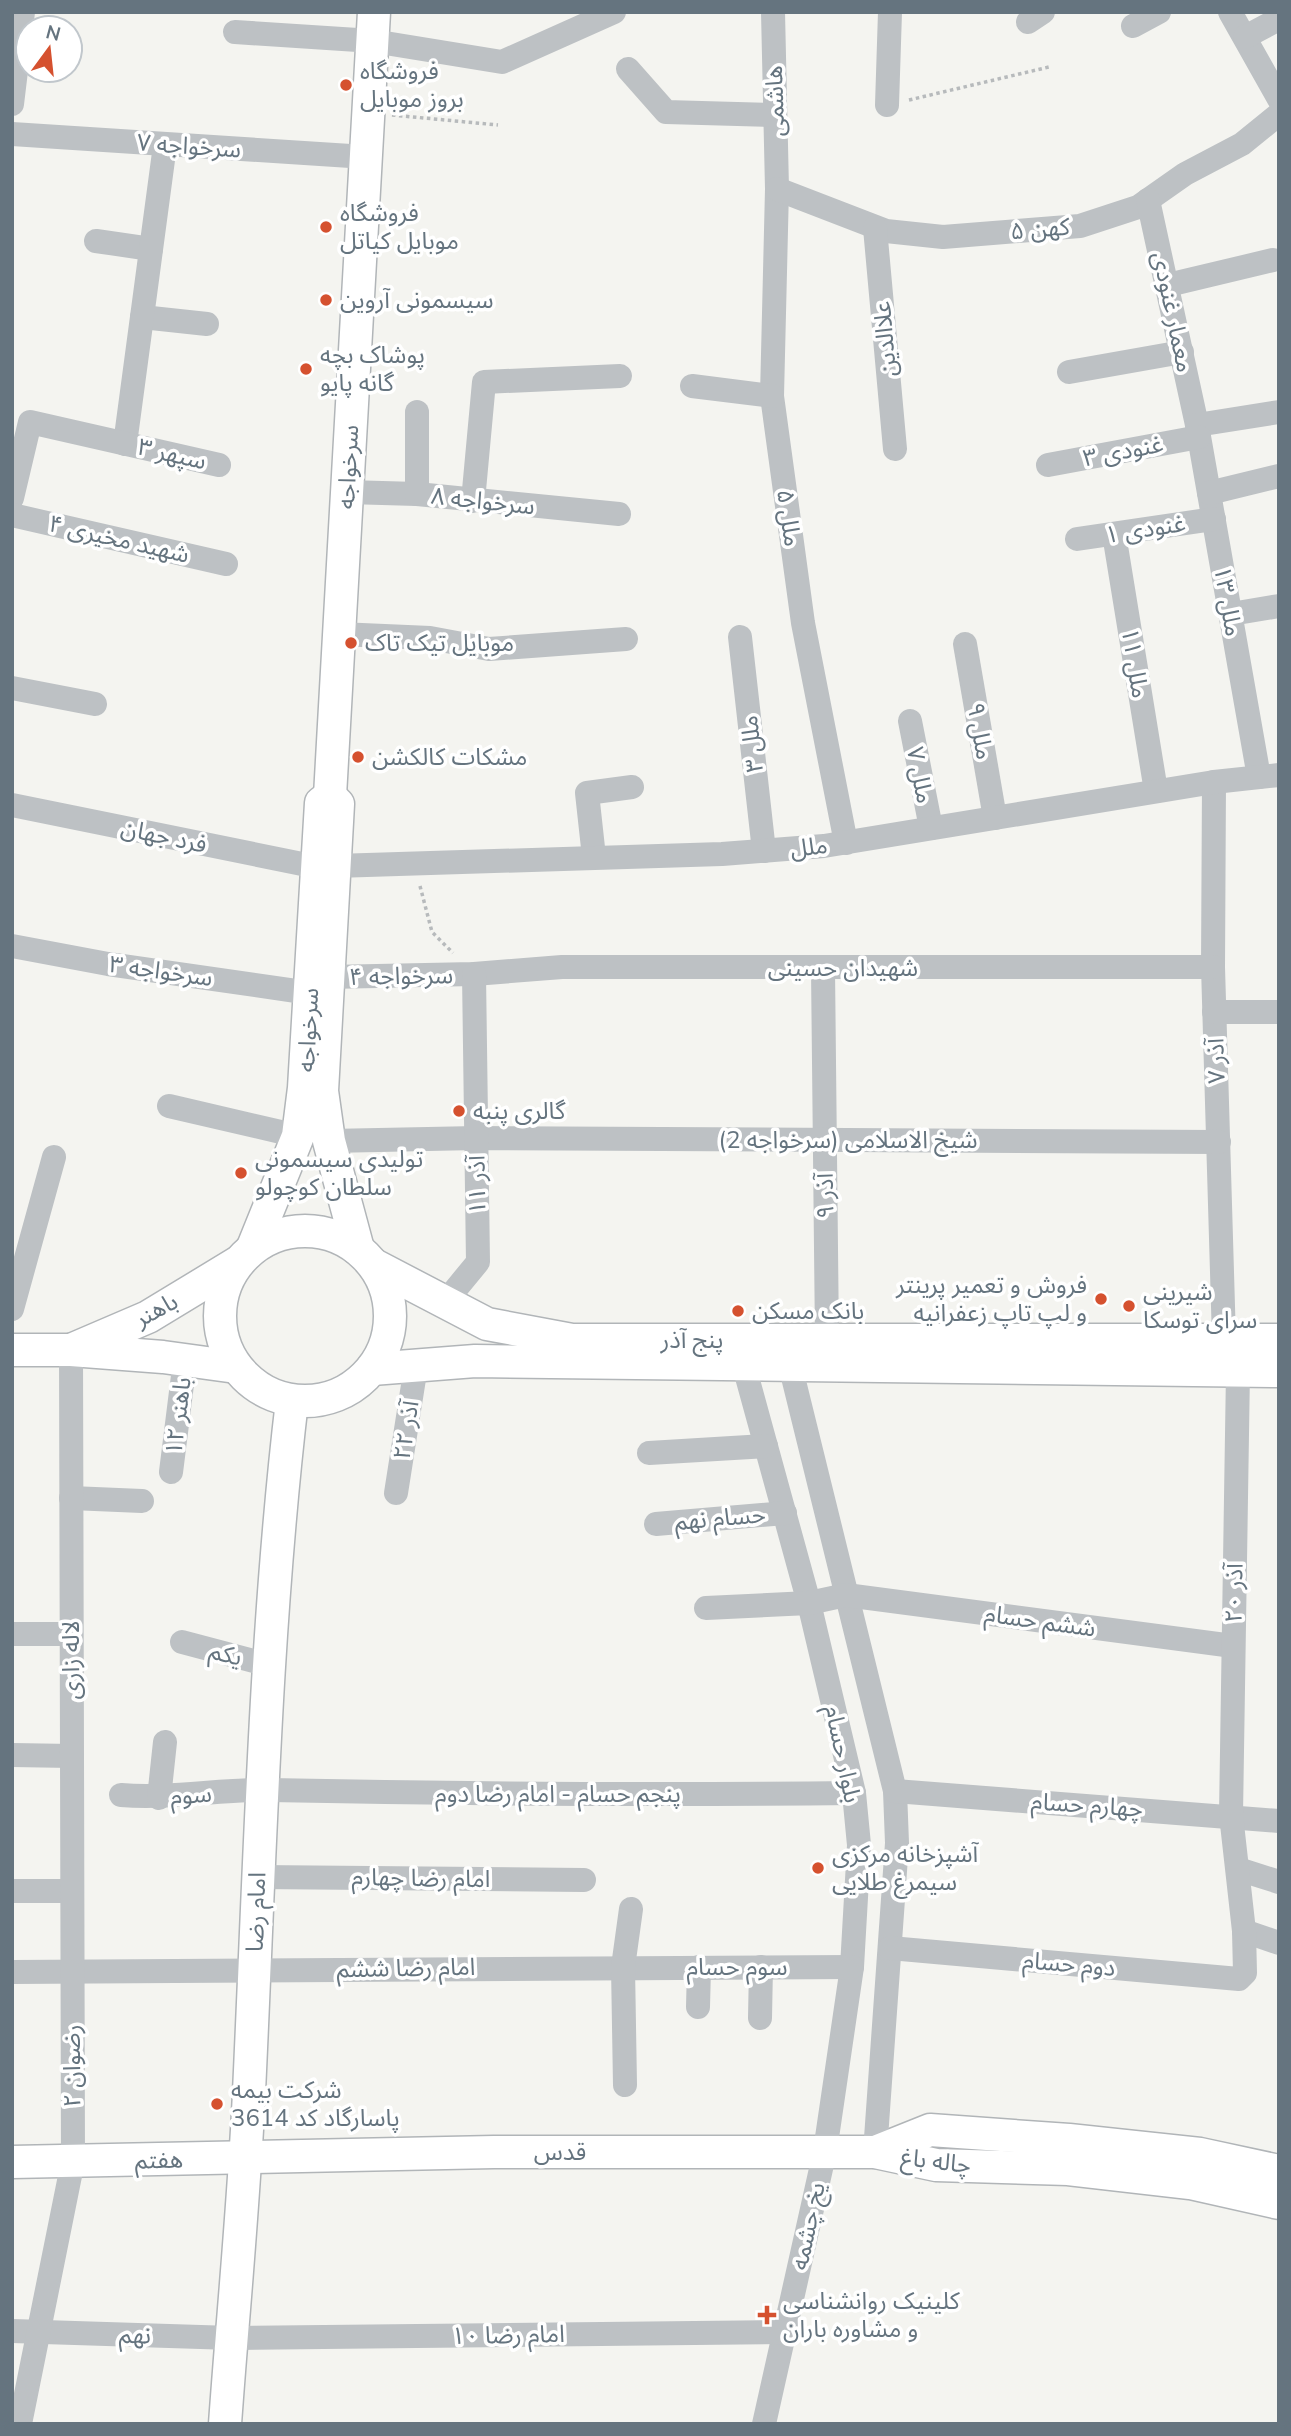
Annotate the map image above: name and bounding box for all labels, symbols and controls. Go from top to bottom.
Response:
north arrow [14,14,84,84]
text: N [43,19,63,48]
place label: فروشگاه بروز موبایل [360,55,464,115]
street label: هاشمی [758,65,792,137]
marker: فروشگاه بروز موبایل [338,77,354,93]
street label: سرخواجه ۷ [136,126,242,166]
place label: فروشگاه موبایل کیاتل [340,197,459,257]
street label: ۵ کهن [1009,210,1072,248]
marker: فروشگاه موبایل کیاتل [318,219,334,235]
street label: معمار غنودی [1145,249,1201,375]
place label: سیسمونی آروین [340,284,494,316]
marker: سیسمونی آروین [318,292,334,308]
street label: علاالدین [866,300,904,378]
place label: پوشاک بچه گانه پایو [320,339,425,399]
marker: پوشاک بچه گانه پایو [298,361,314,377]
street label: سرخواجه [330,424,366,510]
street label: ۳ غنودی [1080,428,1166,474]
street label: ۳ سپهر [135,431,209,477]
street label: ۸ سرخواجه [429,480,537,522]
street label: ملل ۵ [769,487,809,549]
street label: ۴ شهید مخیری [46,507,192,571]
street label: ۱ غنودی [1102,507,1188,551]
street label: ملل ۱۳ [1206,563,1250,639]
street label: ۱۱ ملل [1114,625,1156,701]
place label: موبایل تیک تاک [365,627,514,659]
marker: موبایل تیک تاک [343,635,359,651]
street label: ملل ۹ [959,700,1001,762]
street label: ملل ۳ [733,714,771,774]
place label: مشکات کالکشن [372,741,527,773]
street label: ۷ ملل [899,744,941,806]
marker: مشکات کالکشن [350,749,366,765]
street label: فرد جهان [118,811,210,861]
street label: ملل [789,829,829,865]
street label: سرخواجه ۳ [107,948,215,994]
street label: شهیدان حسینی [768,952,918,984]
street label: سرخواجه ۴ [349,959,453,993]
street label: سرخواجه [290,987,326,1073]
street label: آذر ۷ [1199,1037,1233,1084]
place label: گالری پنبه [473,1095,566,1127]
marker: گالری پنبه [451,1103,467,1119]
street label: شیخ الاسلامی (سرخواجه 2) [719,1124,977,1157]
place label: تولیدی سیسمونی سلطان کوچولو [255,1143,423,1203]
street label: آذر ۱۱ [460,1154,494,1215]
marker: تولیدی سیسمونی سلطان کوچولو [233,1165,249,1181]
street label: ۹ آذر [809,1172,841,1219]
place label: فروش و تعمیر پرینتر و لپ تاپ زعفرانیه [895,1269,1087,1329]
place label: شیرینی سرای توسکا [1143,1276,1257,1336]
street label: باهنر [128,1285,183,1335]
marker: فروش و تعمیر پرینتر و لپ تاپ زعفرانیه [1093,1291,1109,1307]
place label: بانک مسکن [752,1295,864,1327]
marker: شیرینی سرای توسکا [1121,1298,1137,1314]
marker: بانک مسکن [730,1303,746,1319]
street label: پنج آذر [659,1324,724,1357]
street label: ۱۲ باهنر [157,1375,199,1457]
street label: ۲۲ آذر [386,1397,427,1462]
street label: حسام نهم [673,1498,767,1540]
street label: ۲۰ آذر [1217,1562,1251,1623]
street label: ششم حسام [982,1597,1098,1647]
street label: لاله زاری [55,1620,87,1700]
street label: یکم [206,1634,246,1675]
street label: بلوار حسام [815,1702,869,1806]
street label: سوم [169,1778,213,1814]
street label: پنجم حسام - امام رضا دوم [435,1778,681,1812]
street label: چهارم حسام [1030,1785,1144,1827]
place label: آشپزخانه مرکزی سیمرغ طلایی [832,1838,979,1899]
marker: آشپزخانه مرکزی سیمرغ طلایی [810,1860,826,1876]
street label: امام رضا چهارم [351,1861,491,1897]
street label: امام رضا [239,1872,275,1953]
street label: دوم حسام [1021,1944,1117,1986]
street label: امام رضا ششم [336,1951,476,1987]
street label: سوم حسام [686,1951,788,1985]
street label: ۲ رضوان [56,2024,88,2108]
place label: شرکت بیمه پاسارگاد کد 3614 [231,2074,400,2134]
marker: شرکت بیمه پاسارگاد کد 3614 [209,2096,225,2112]
street label: قدس [534,2136,586,2168]
street label: چاله باغ [899,2141,973,2182]
street label: هفتم [135,2144,183,2177]
street label: یخ چشمه [783,2179,834,2273]
place label: کلینیک روانشناسی و مشاوره باران [783,2285,961,2345]
marker: کلینیک روانشناسی و مشاوره باران [757,2305,777,2325]
street label: نهم [118,2318,152,2353]
street label: امام رضا ۱۰ [451,2318,565,2354]

